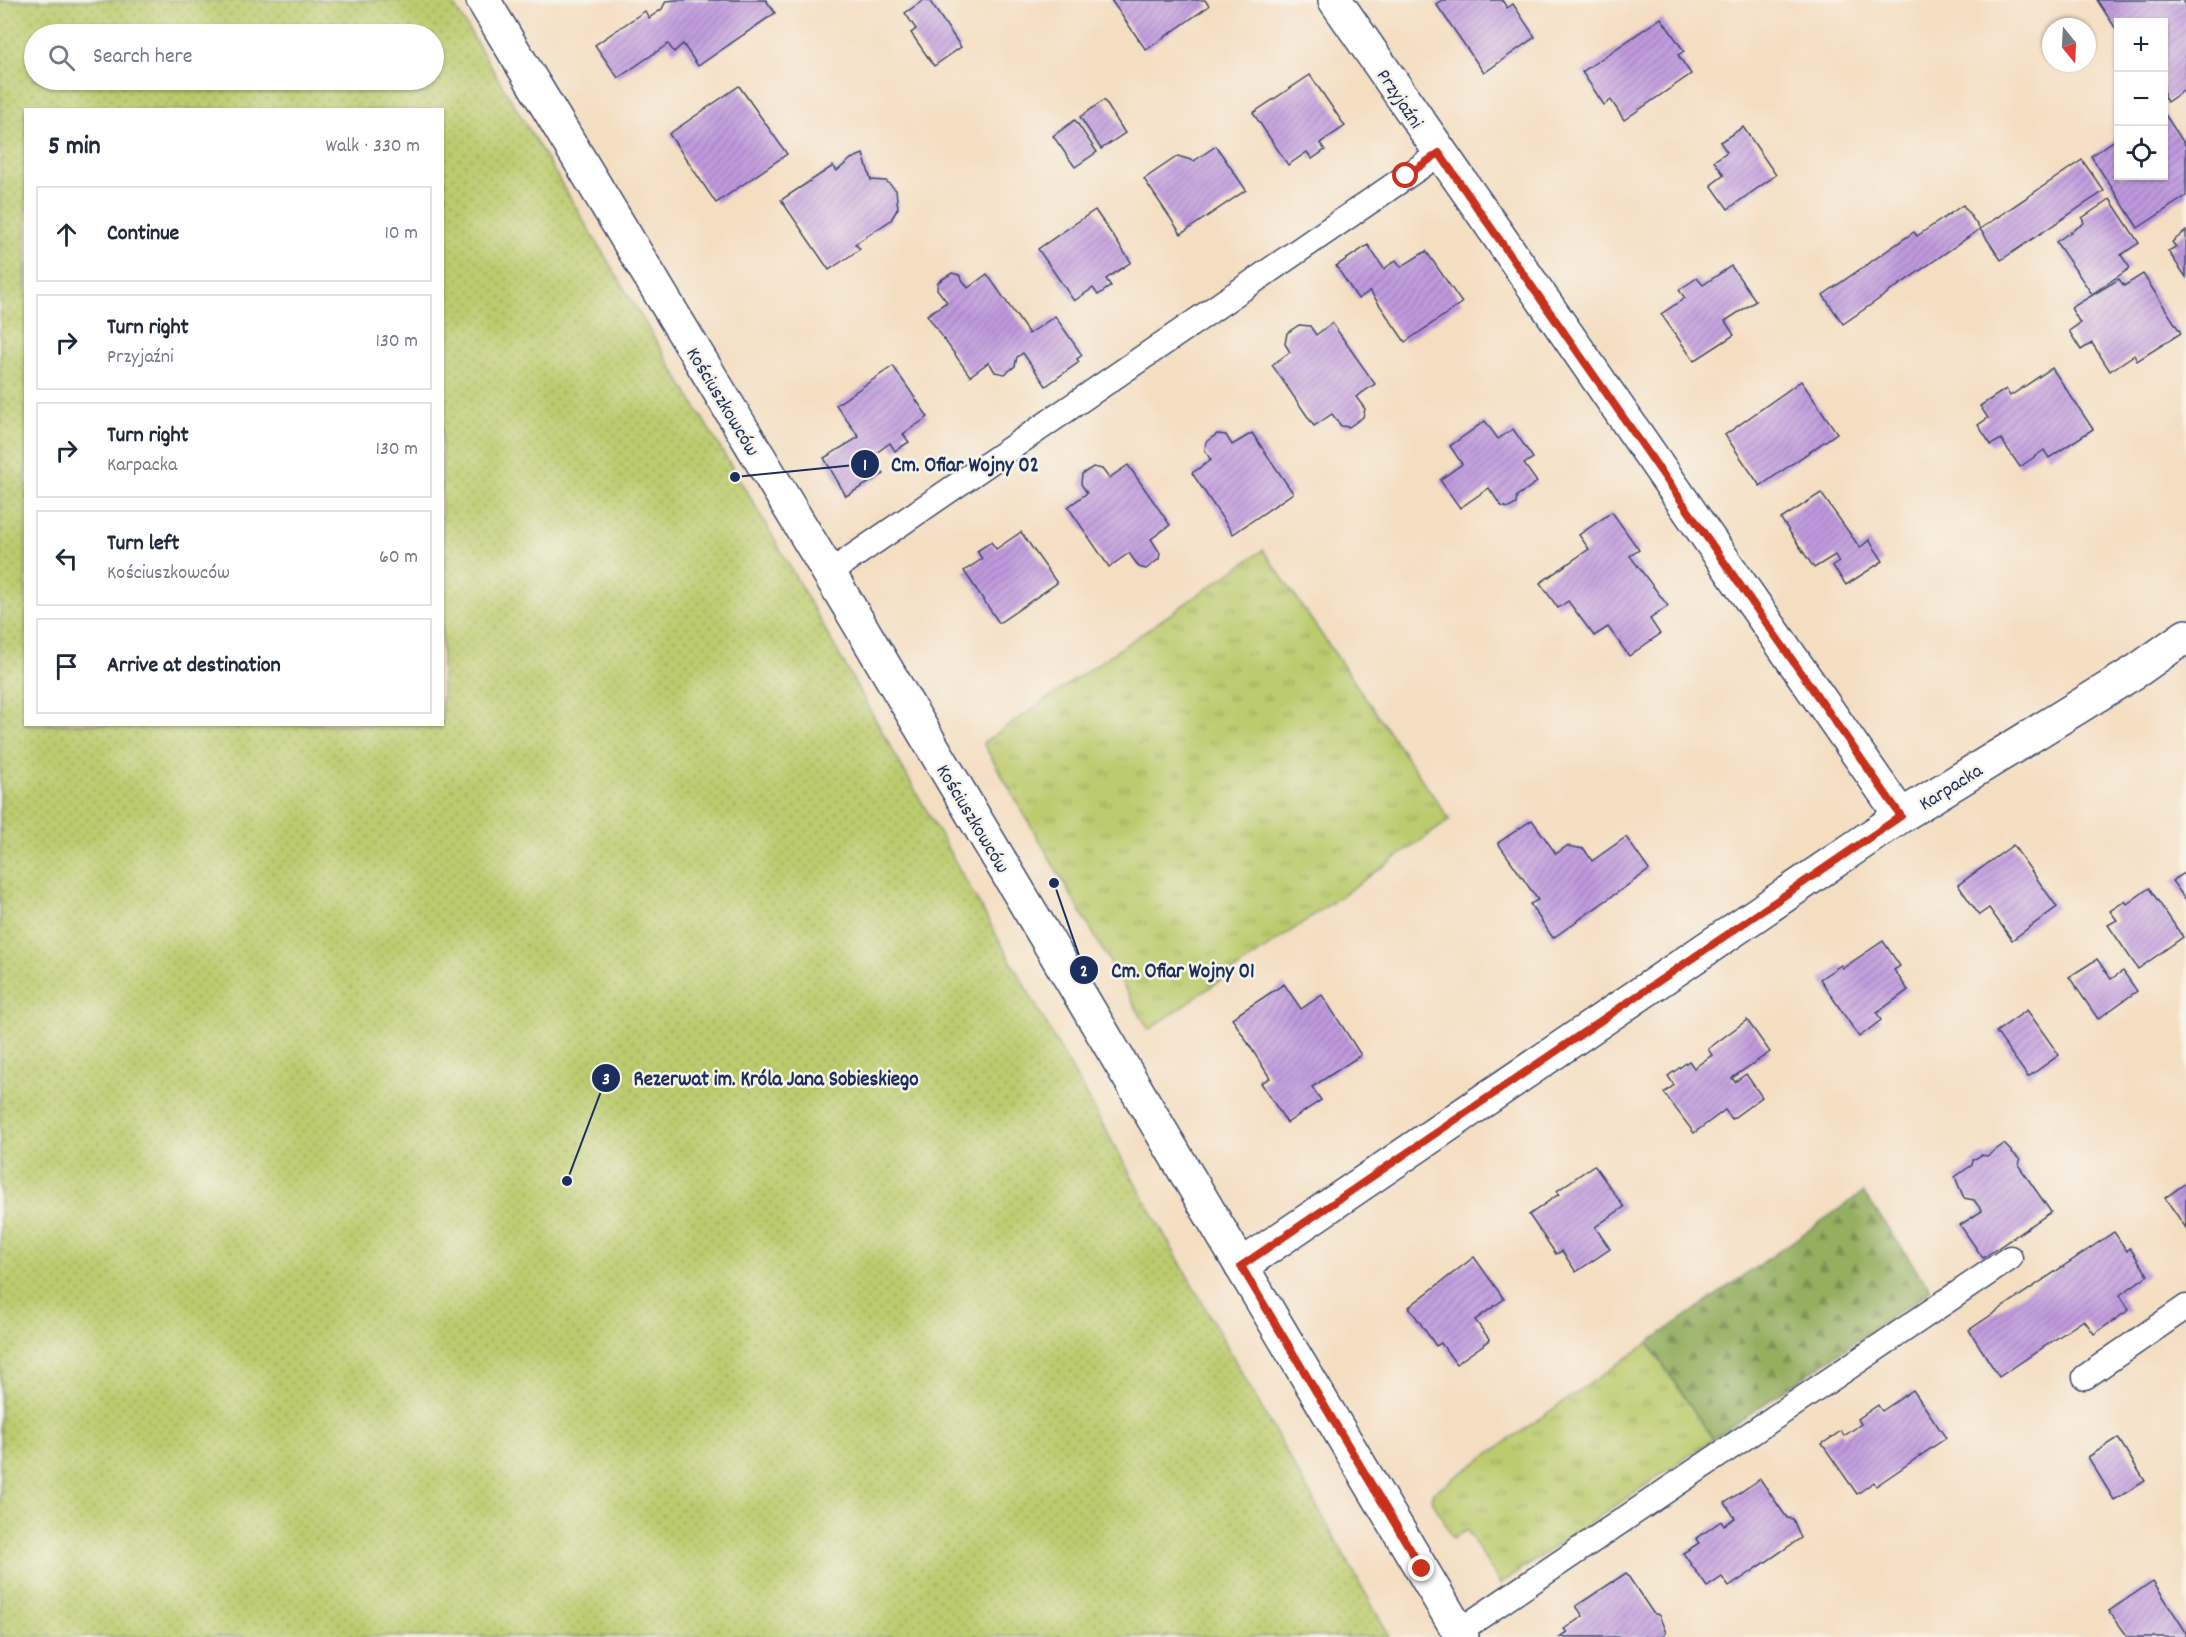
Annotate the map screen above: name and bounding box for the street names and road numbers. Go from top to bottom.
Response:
street label: Przyjaźni [1368,64,1429,135]
street label: Kościuszkowców [678,343,765,463]
street label: Karpacka [1914,758,1989,819]
street label: Kościuszkowców [928,760,1015,880]

